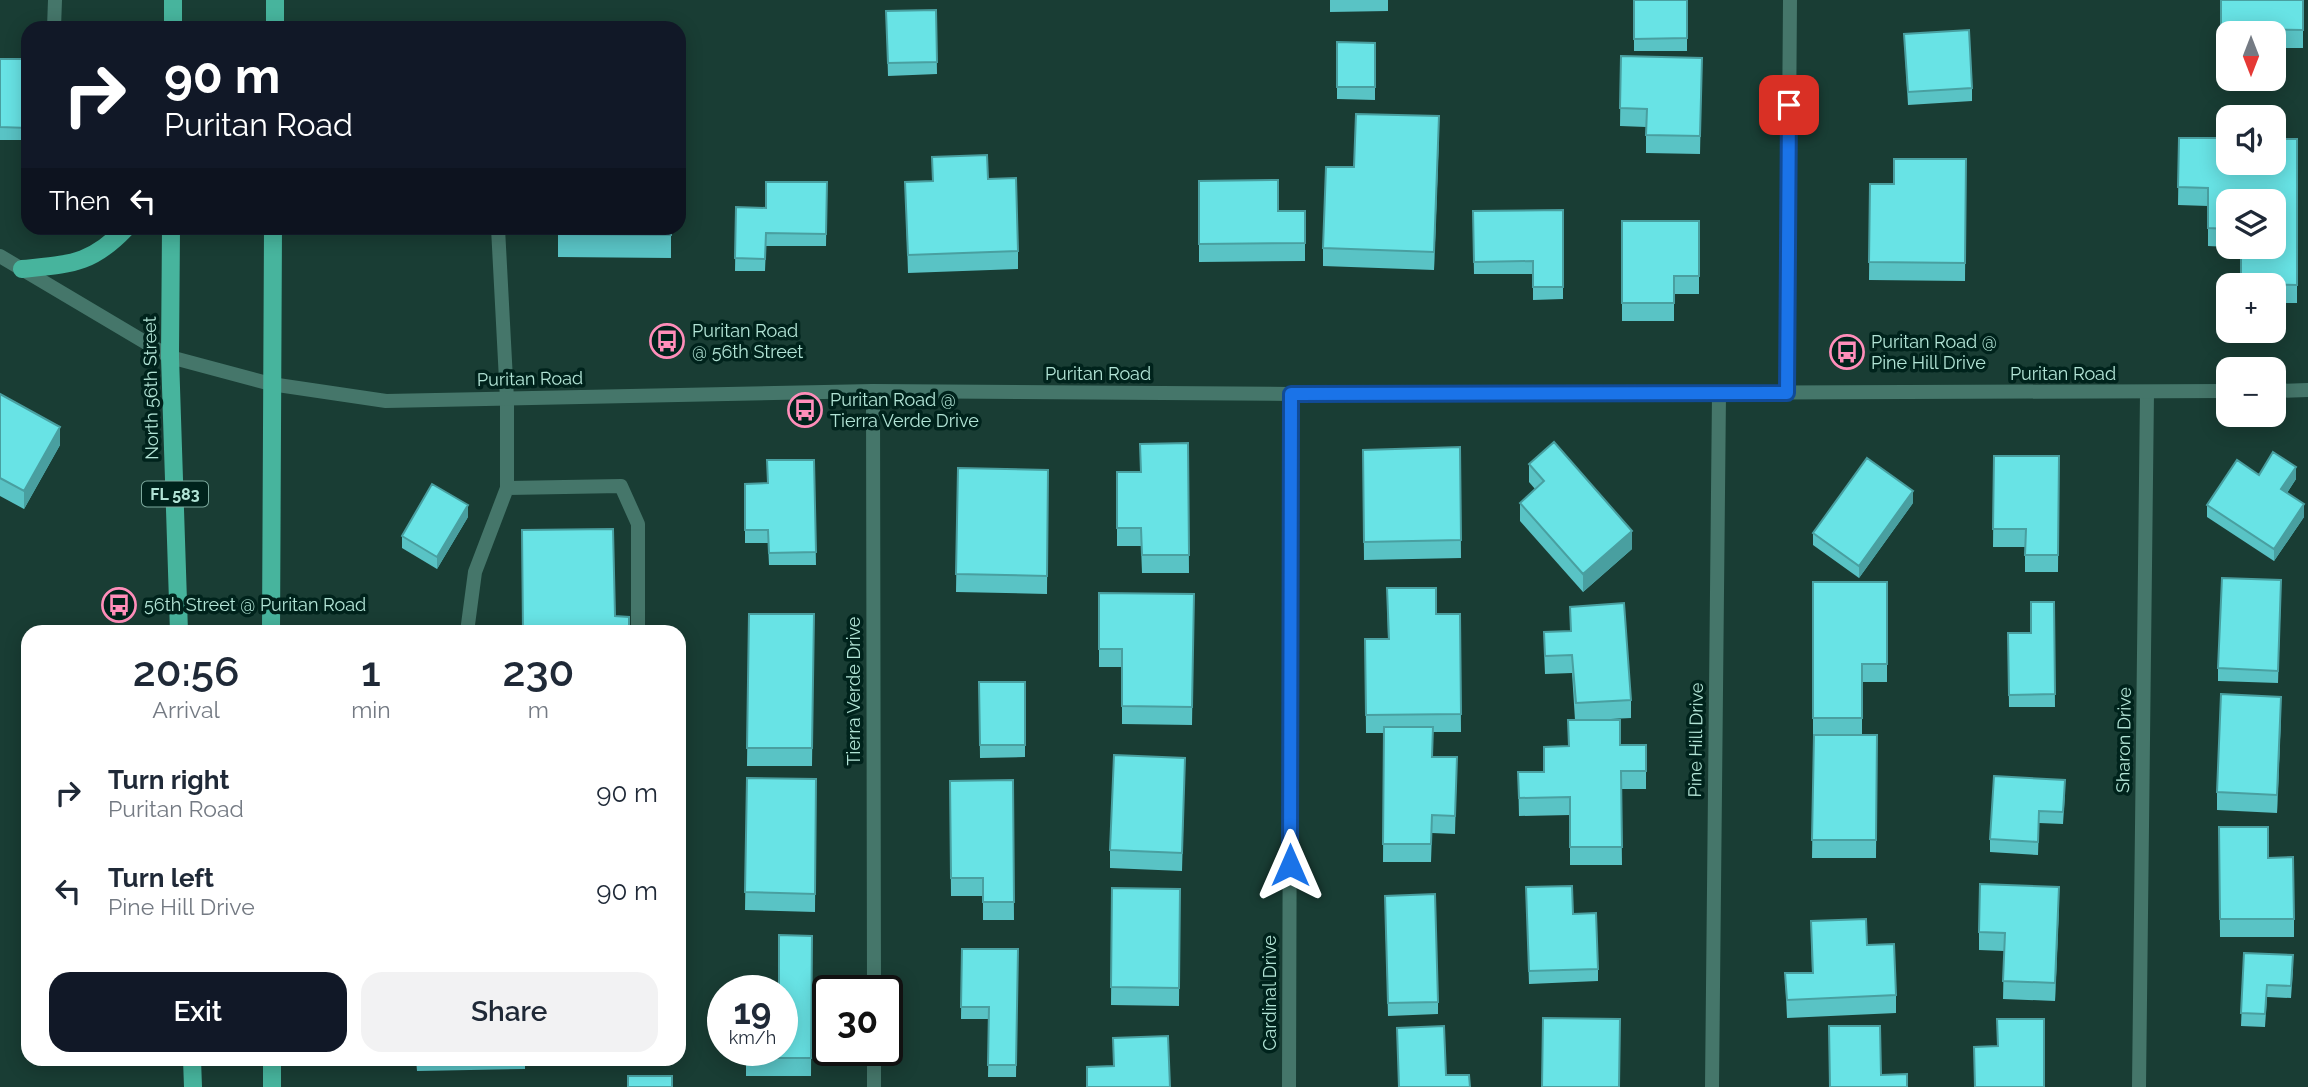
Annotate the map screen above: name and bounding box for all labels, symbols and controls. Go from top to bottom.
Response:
north arrow [2216,21,2286,91]
map controls [2216,21,2286,427]
text: 90 m [164,47,280,104]
icon: right [49,49,140,140]
pin [1759,75,1819,135]
icon: arrive [1770,86,1808,124]
button: sound [2216,105,2286,175]
text: Puritan Road [164,106,353,143]
icon: left [124,182,162,220]
text: Then [49,186,110,216]
button: layers [2216,189,2286,259]
button: + [2216,273,2286,343]
street label: North 56th Street [139,316,162,460]
place label: Puritan Road @ 56th Street [692,320,803,362]
bus stop icon: Puritan Road @ 56th Street [648,322,686,360]
place label: Puritan Road @ Pine Hill Drive [1871,331,1997,373]
bus stop icon: Puritan Road @ Pine Hill Drive [1828,333,1866,371]
button: − [2216,357,2286,427]
street label: Puritan Road [1045,363,1151,384]
street label: Puritan Road [2010,363,2116,384]
street label: Puritan Road [477,367,583,390]
place label: Puritan Road @ Tierra Verde Drive [830,389,979,431]
bus stop icon: Puritan Road @ Tierra Verde Drive [786,391,824,429]
road number: FL 583 [142,481,208,506]
bus stop icon: 56th Street @ Puritan Road [100,586,138,624]
place label: 56th Street @ Puritan Road [144,594,366,615]
street label: Tierra Verde Drive [843,616,864,765]
text: 20:56 [133,647,240,696]
text: 1 [361,647,381,696]
text: 230 [502,647,574,696]
street label: Pine Hill Drive [1684,682,1707,798]
street label: Sharon Drive [2112,686,2135,793]
text: Arrival [152,696,220,723]
text: min [351,696,391,723]
text: m [528,696,549,723]
text: Turn right [108,765,229,795]
icon: right [49,774,87,812]
text: 90 m [596,778,658,808]
text: Puritan Road [108,795,244,822]
position arrow [1253,828,1327,902]
text: Turn left [108,863,214,893]
icon: left [49,872,87,910]
text: 90 m [596,876,658,906]
text: Pine Hill Drive [108,893,255,920]
street label: Cardinal Drive [1259,935,1280,1051]
button: Exit [49,972,347,1052]
button: Share [361,972,658,1052]
speed limit sign: 30 [812,975,903,1066]
text: 19 [734,991,771,1032]
text: km/h [729,1027,776,1048]

